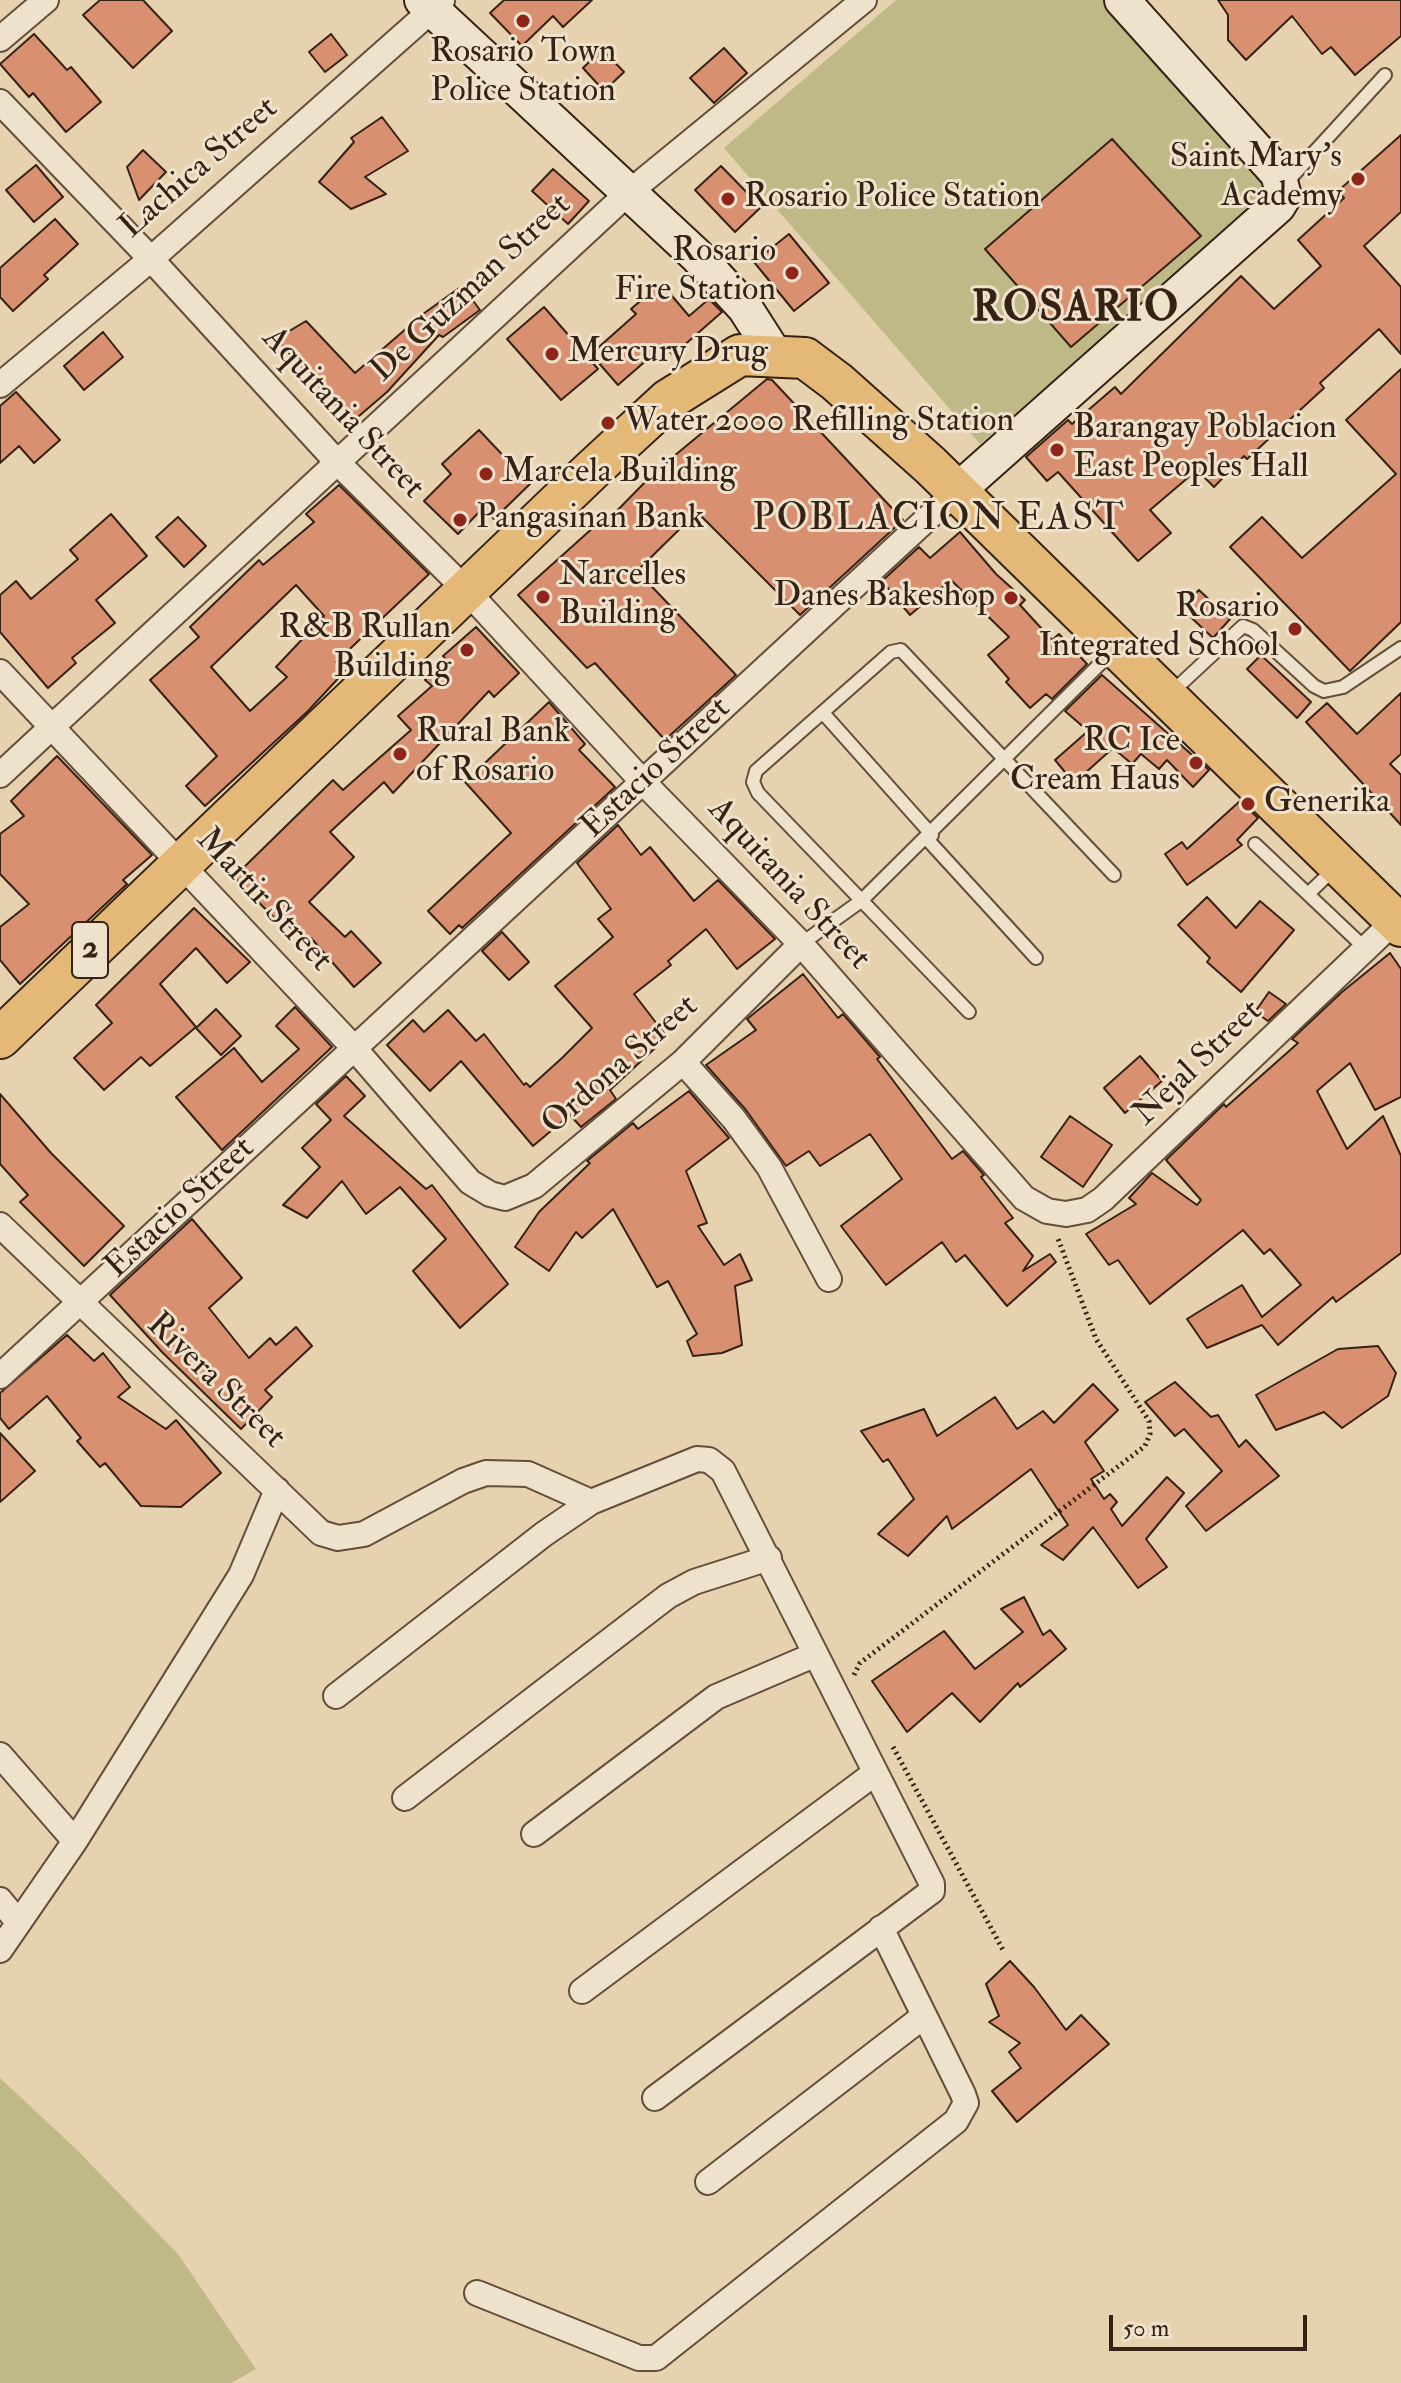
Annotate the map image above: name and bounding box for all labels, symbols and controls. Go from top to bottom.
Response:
marker: Rosario Town Police Station [514,12,532,30]
place label: Rosario Town Police Station [430,34,616,114]
street label: Lachica Street [113,89,287,249]
place label: Saint Mary's Academy [1170,139,1342,218]
marker: Saint Mary's Academy [1349,170,1367,188]
place label: Rosario Police Station [744,179,1041,219]
street label: De Guzman Street [363,186,581,392]
marker: Rosario Police Station [719,190,737,208]
place label: Rosario Fire Station [614,233,776,312]
marker: Rosario Fire Station [783,264,801,282]
district label: ROSARIO [972,286,1180,336]
street label: Aquitania Street [252,320,432,508]
place label: Mercury Drug [568,334,768,374]
marker: Mercury Drug [543,345,561,363]
place label: Water 2000 Refilling Station [624,403,1014,443]
place label: Barangay Poblacion East Peoples Hall [1073,410,1337,490]
marker: Water 2000 Refilling Station [599,414,617,432]
marker: Barangay Poblacion East Peoples Hall [1048,441,1066,459]
place label: Marcela Building [502,454,737,494]
marker: Marcela Building [477,465,495,483]
district label: POBLACION EAST [752,498,1126,544]
place label: Pangasinan Bank [476,500,704,540]
marker: Pangasinan Bank [451,511,469,529]
place label: Narcelles Building [559,557,686,636]
place label: Danes Bakeshop [774,578,995,618]
marker: Narcelles Building [534,588,552,606]
marker: Danes Bakeshop [1002,589,1020,607]
place label: Rosario Integrated School [1038,589,1279,668]
place label: R&B Rullan Building [278,610,451,690]
marker: Rosario Integrated School [1286,620,1304,638]
marker: R&B Rullan Building [458,641,476,659]
street label: Estacio Street [574,690,740,848]
place label: Rural Bank of Rosario [416,714,570,794]
place label: RC Ice Cream Haus [1010,723,1180,802]
marker: Rural Bank of Rosario [391,745,409,763]
marker: RC Ice Cream Haus [1187,754,1205,772]
place label: Generika [1264,784,1390,824]
street label: Aquitania Street [698,791,878,979]
marker: Generika [1239,795,1257,813]
street label: Martir Street [186,821,340,981]
road number: 2 [72,922,108,978]
street label: Ordona Street [534,987,708,1145]
street label: Nejal Street [1126,992,1272,1136]
street label: Estacio Street [98,1130,264,1288]
street label: Rivera Street [137,1306,293,1458]
scale bar [1113,2299,1311,2349]
text: 50 m [1123,2313,1169,2344]

